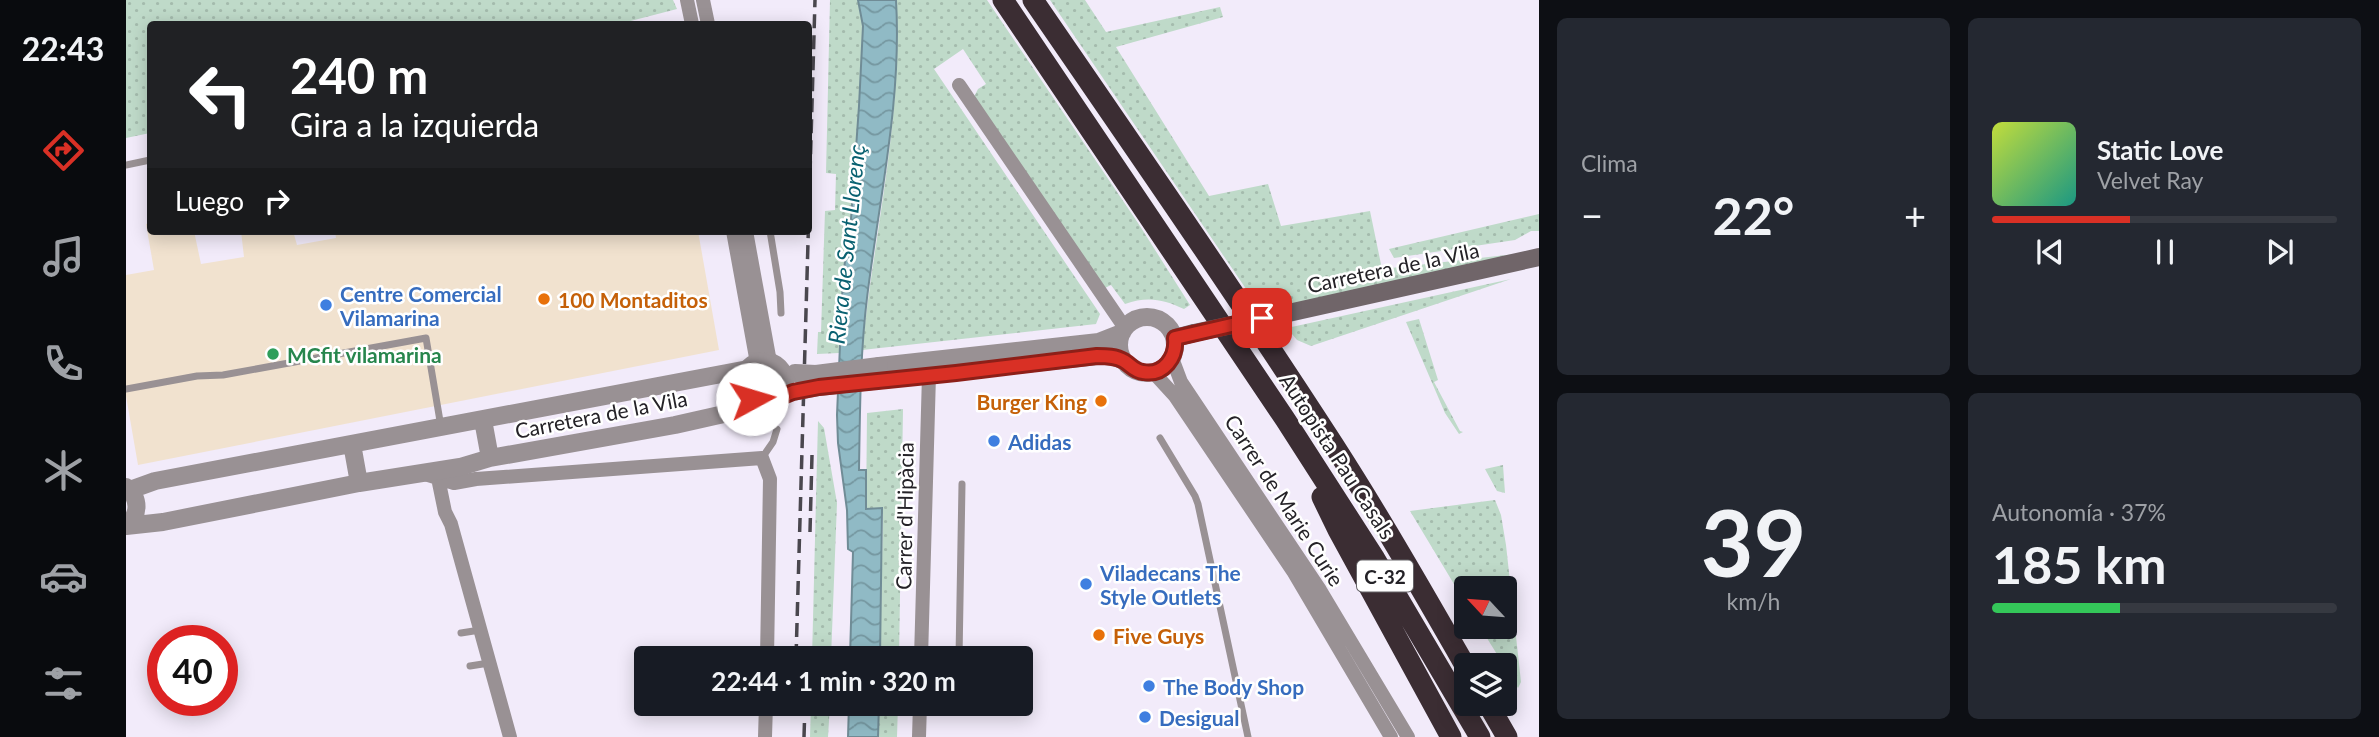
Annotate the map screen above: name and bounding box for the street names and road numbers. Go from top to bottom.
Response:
street label: Carretera de la Vila [1305,237,1481,297]
street label: Autopista Pau Casals [1275,369,1401,543]
street label: Carretera de la Vila [513,385,689,443]
street label: Carrer de Marie Curie [1220,410,1350,590]
street label: Carrer d'Hipàcia [890,442,918,590]
road number: C-32 [1357,561,1413,592]

